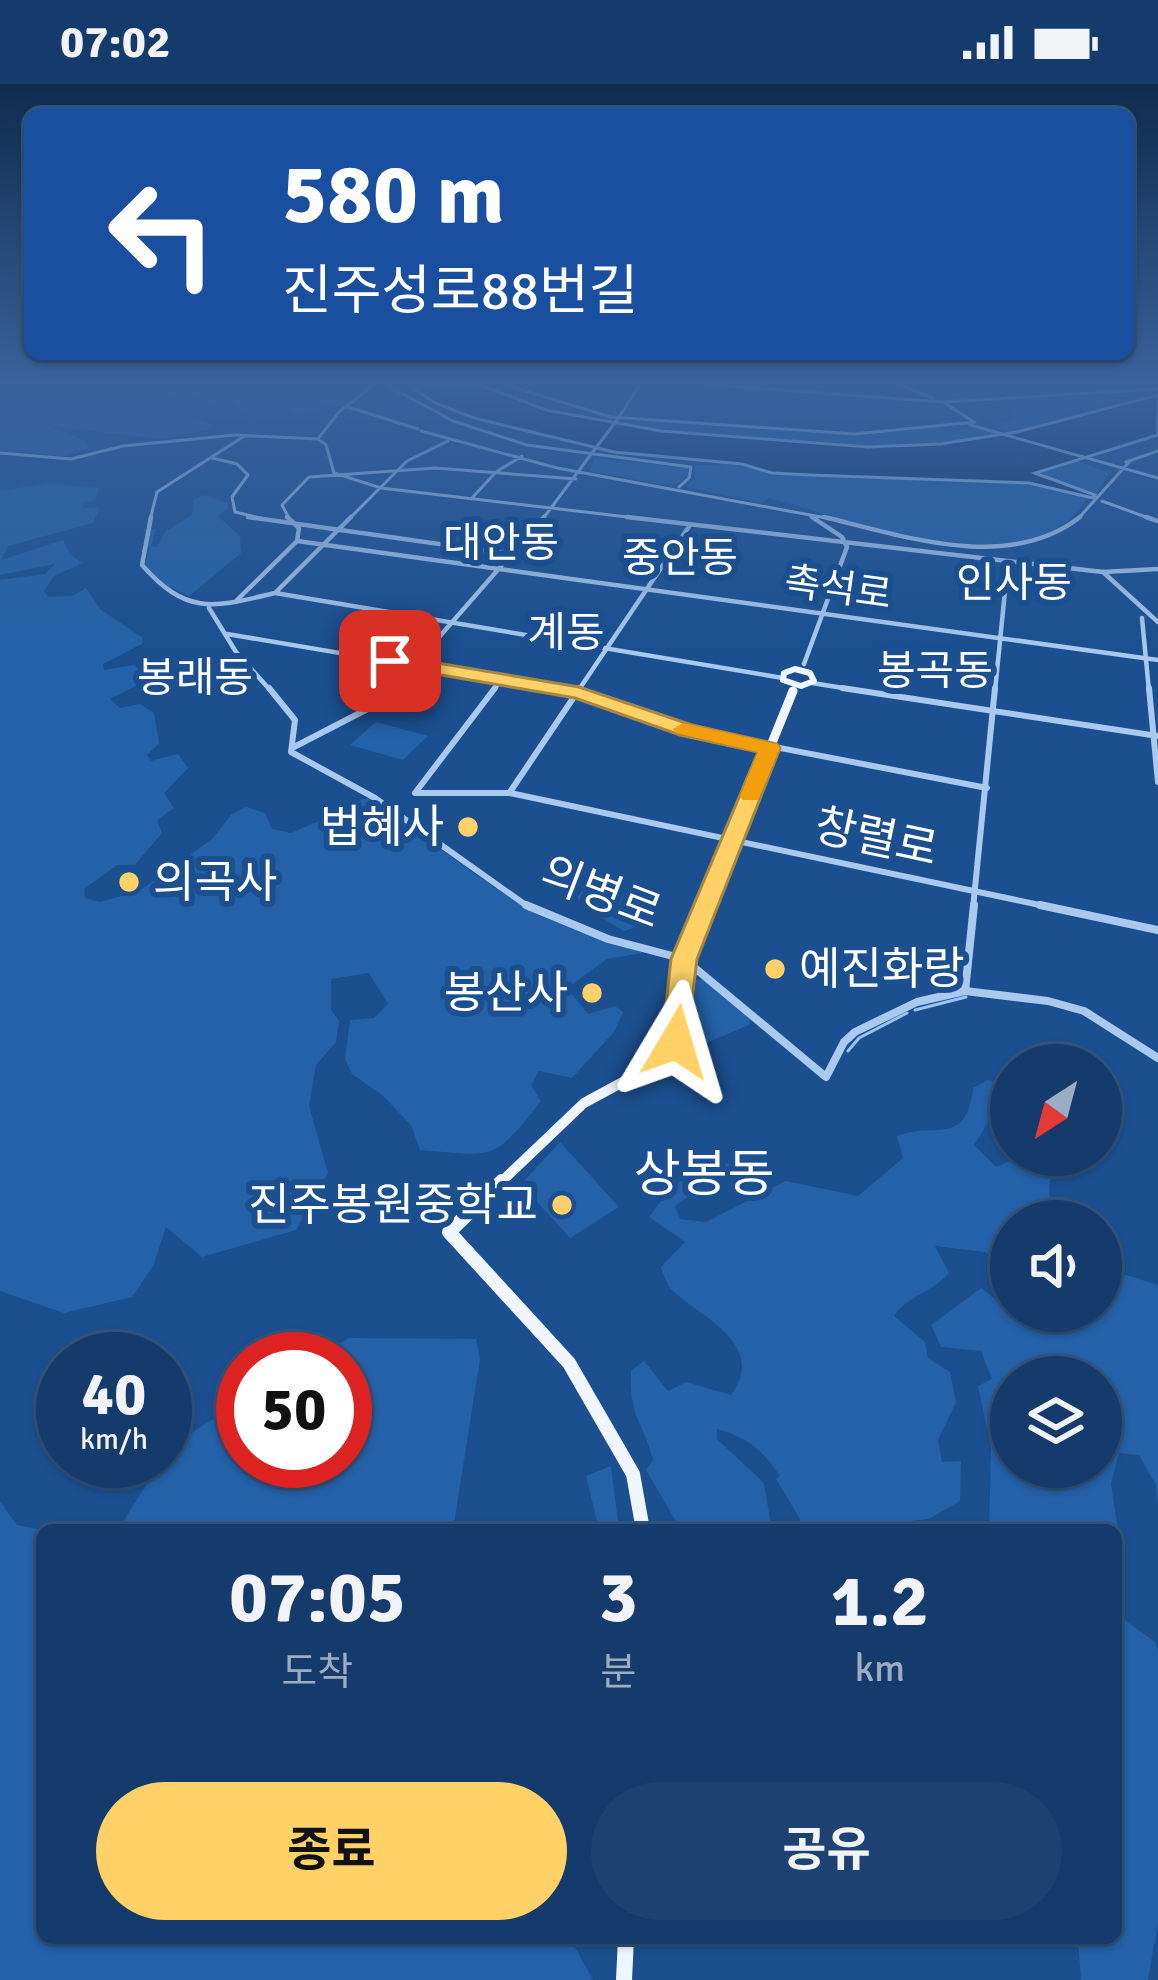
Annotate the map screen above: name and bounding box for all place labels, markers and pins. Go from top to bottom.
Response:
pin [339,610,441,712]
place label: 법혜사 [320,800,444,855]
marker: 법혜사 [455,814,481,840]
place label: 의곡사 [153,855,277,910]
marker: 의곡사 [116,869,142,895]
place label: 예진화랑 [799,942,965,997]
marker: 예진화랑 [762,956,788,982]
place label: 봉산사 [444,966,568,1021]
marker: 봉산사 [579,980,605,1006]
place label: 진주봉원중학교 [248,1178,538,1233]
marker: 진주봉원중학교 [549,1192,575,1218]

